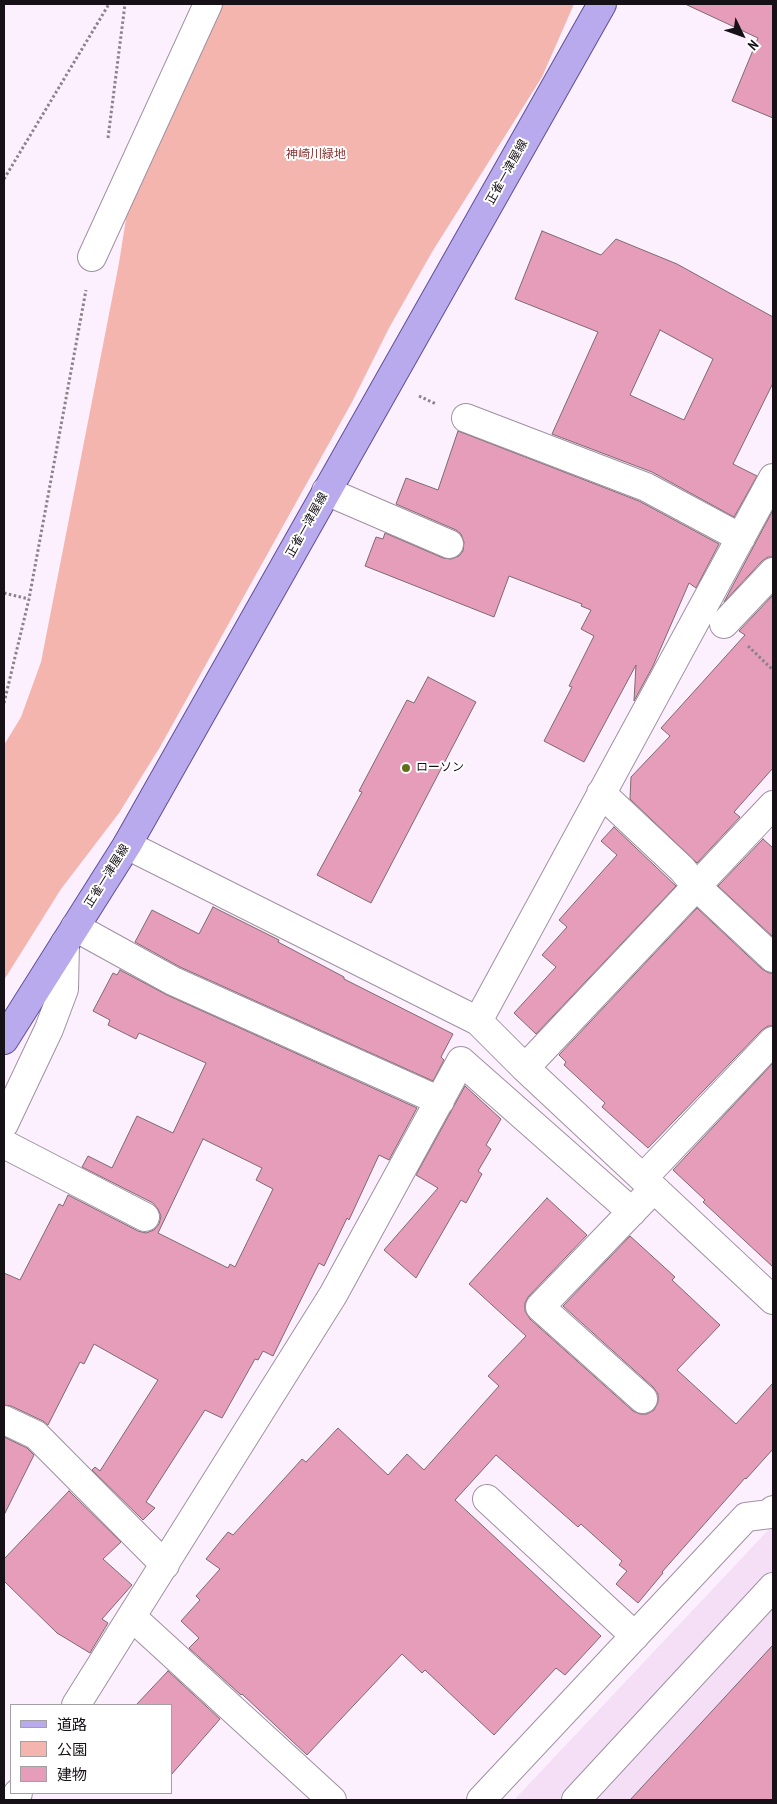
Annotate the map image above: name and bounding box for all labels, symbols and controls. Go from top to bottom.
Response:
north arrow [717,10,767,60]
text: N [744,36,762,54]
street label: 正雀一津屋線 [483,137,531,207]
park label: 神崎川緑地 [286,148,346,162]
street label: 正雀一津屋線 [283,490,331,560]
place label: ローソン [416,761,464,775]
marker: ローソン [400,762,412,774]
street label: 正雀一津屋線 [82,842,132,910]
legend [10,1704,172,1794]
text: 道路 [57,1715,87,1734]
text: 公園 [57,1740,87,1759]
text: 建物 [57,1765,87,1784]

